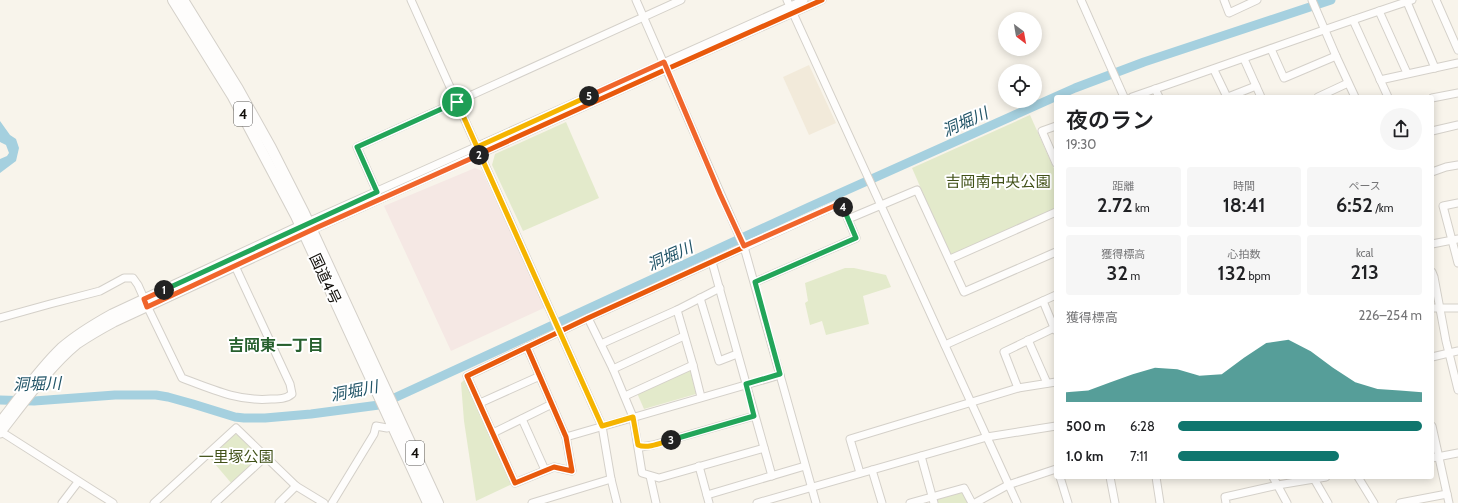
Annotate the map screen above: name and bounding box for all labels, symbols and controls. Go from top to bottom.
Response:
north arrow [998,12,1042,56]
map controls [998,12,1042,108]
button: locate [998,64,1042,108]
pin [440,85,474,119]
pin: 5 [579,86,599,106]
text: 5 [586,89,592,103]
icon: arrive [446,91,468,113]
road number: 4 [234,102,252,126]
water label: 洞堀川 [939,103,993,140]
text: 夜のラン [1066,107,1154,134]
button: share [1380,108,1422,150]
text: 19:30 [1066,136,1096,152]
pin: 2 [469,145,489,165]
text: 2 [476,148,482,162]
park label: 吉岡南中央公園 [945,173,1051,191]
text: 距離 [1112,179,1134,193]
text: 時間 [1233,179,1255,193]
text: ペース [1348,179,1381,193]
text: 2.72 [1097,193,1133,217]
text: 18:41 [1223,193,1265,217]
text: 6:52 [1336,193,1373,217]
pin: 4 [833,197,853,217]
text: 4 [840,200,846,214]
text: km [1133,201,1150,215]
text: /km [1373,201,1393,215]
water label: 洞堀川 [644,237,698,274]
text: kcal [1356,246,1373,260]
text: 獲得標高 [1101,247,1145,261]
text: 心拍数 [1227,247,1260,261]
street label: 国道4号 [306,251,344,307]
text: 213 [1350,260,1379,284]
text: 32 [1107,261,1128,285]
text: 132 [1218,261,1246,285]
text: m [1128,269,1140,283]
text: bpm [1246,269,1270,283]
pin: 1 [154,280,174,300]
text: 1 [162,283,166,297]
text: 226–254 m [1358,307,1422,323]
text: 獲得標高 [1066,309,1118,325]
district label: 吉岡東一丁目 [228,336,324,355]
water label: 洞堀川 [13,374,63,394]
water label: 洞堀川 [329,377,381,405]
text: 500 m [1066,418,1106,434]
text: 6:28 [1130,418,1155,434]
pin: 3 [661,430,681,450]
text: 3 [668,433,674,447]
road number: 4 [406,441,424,465]
park label: 一里塚公園 [198,448,274,466]
text: 1.0 km [1066,448,1103,464]
text: 7:11 [1130,448,1148,464]

